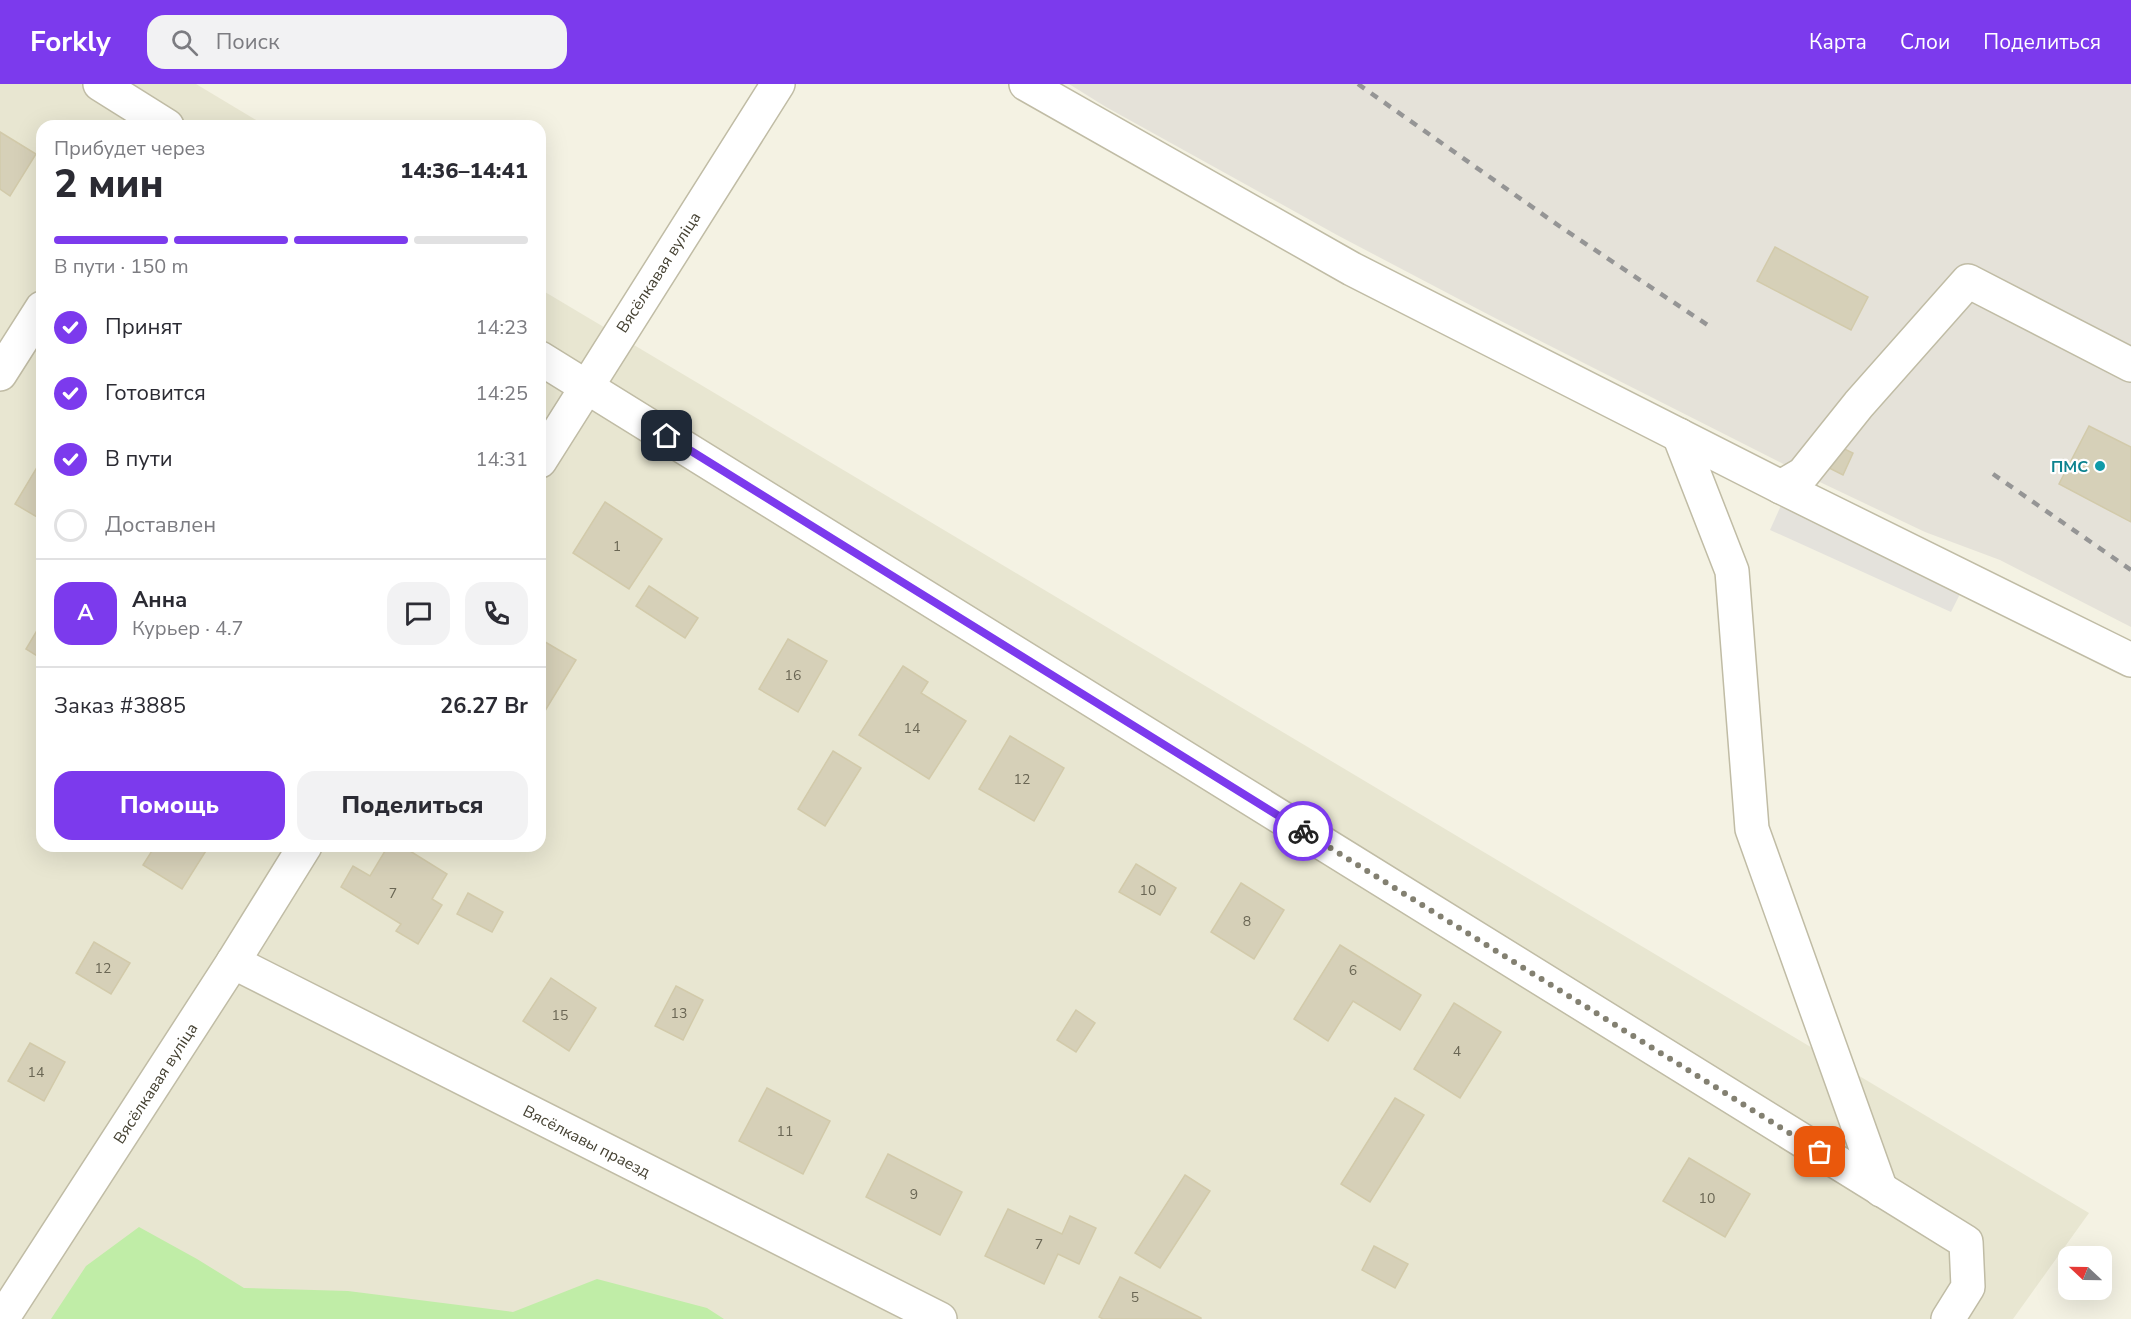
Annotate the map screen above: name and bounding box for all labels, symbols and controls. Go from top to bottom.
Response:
search box [147,15,567,69]
text: Forkly [30,23,111,61]
icon: search [168,26,201,59]
text: Поиск [216,27,280,57]
text: Карта [1809,28,1867,56]
text: Слои [1900,28,1950,56]
text: Поделиться [1983,28,2101,56]
text: Прибудет через [54,135,205,162]
text: 14:36–14:41 [400,156,528,186]
text: 2 мин [54,158,164,211]
street label: Вясёлкавая вуліца [612,208,706,337]
text: В пути · 150 m [54,253,189,280]
icon: check [54,311,87,344]
text: Принят [105,312,182,342]
text: 14:23 [475,314,528,341]
icon: check [54,377,87,410]
text: Готовится [105,378,206,408]
text: 14:25 [475,380,528,407]
pin [641,410,692,461]
icon: home [650,419,683,452]
icon: check [54,443,87,476]
text: В пути [105,444,173,474]
text: 14:31 [475,446,528,473]
place label: ПМС [2051,456,2088,478]
marker: ПМС [2093,459,2107,473]
text: Доставлен [105,510,216,540]
house number: 1 [613,537,621,556]
button: chat [387,582,450,645]
button: phone [465,582,528,645]
text: Анна [132,585,187,615]
text: А [77,598,94,628]
text: Курьер · 4.7 [132,615,244,642]
house number: 16 [785,666,801,685]
text: Заказ #3885 [54,691,186,721]
text: 26.27 Br [440,691,528,721]
house number: 14 [904,719,920,738]
house number: 12 [1014,770,1030,789]
button: Помощь [54,771,285,840]
button: Поделиться [297,771,528,840]
courier [1273,801,1333,861]
icon: bike [1287,815,1320,848]
house number: 10 [1140,881,1156,900]
house number: 7 [389,884,397,903]
house number: 8 [1243,912,1251,931]
house number: 12 [95,959,111,978]
house number: 6 [1349,961,1357,980]
house number: 13 [671,1004,687,1023]
house number: 15 [552,1006,568,1025]
street label: Вясёлкавая вуліца [109,1019,203,1148]
house number: 4 [1453,1042,1461,1061]
house number: 14 [28,1063,44,1082]
street label: Вясёлкавы праезд [519,1100,654,1184]
house number: 11 [777,1122,793,1141]
pin [1794,1126,1845,1177]
icon: bag [1803,1135,1836,1168]
house number: 9 [910,1185,918,1204]
house number: 10 [1699,1189,1715,1208]
house number: 7 [1035,1235,1043,1254]
north arrow [2058,1246,2112,1300]
map controls [2058,1246,2112,1300]
house number: 5 [1131,1288,1139,1307]

